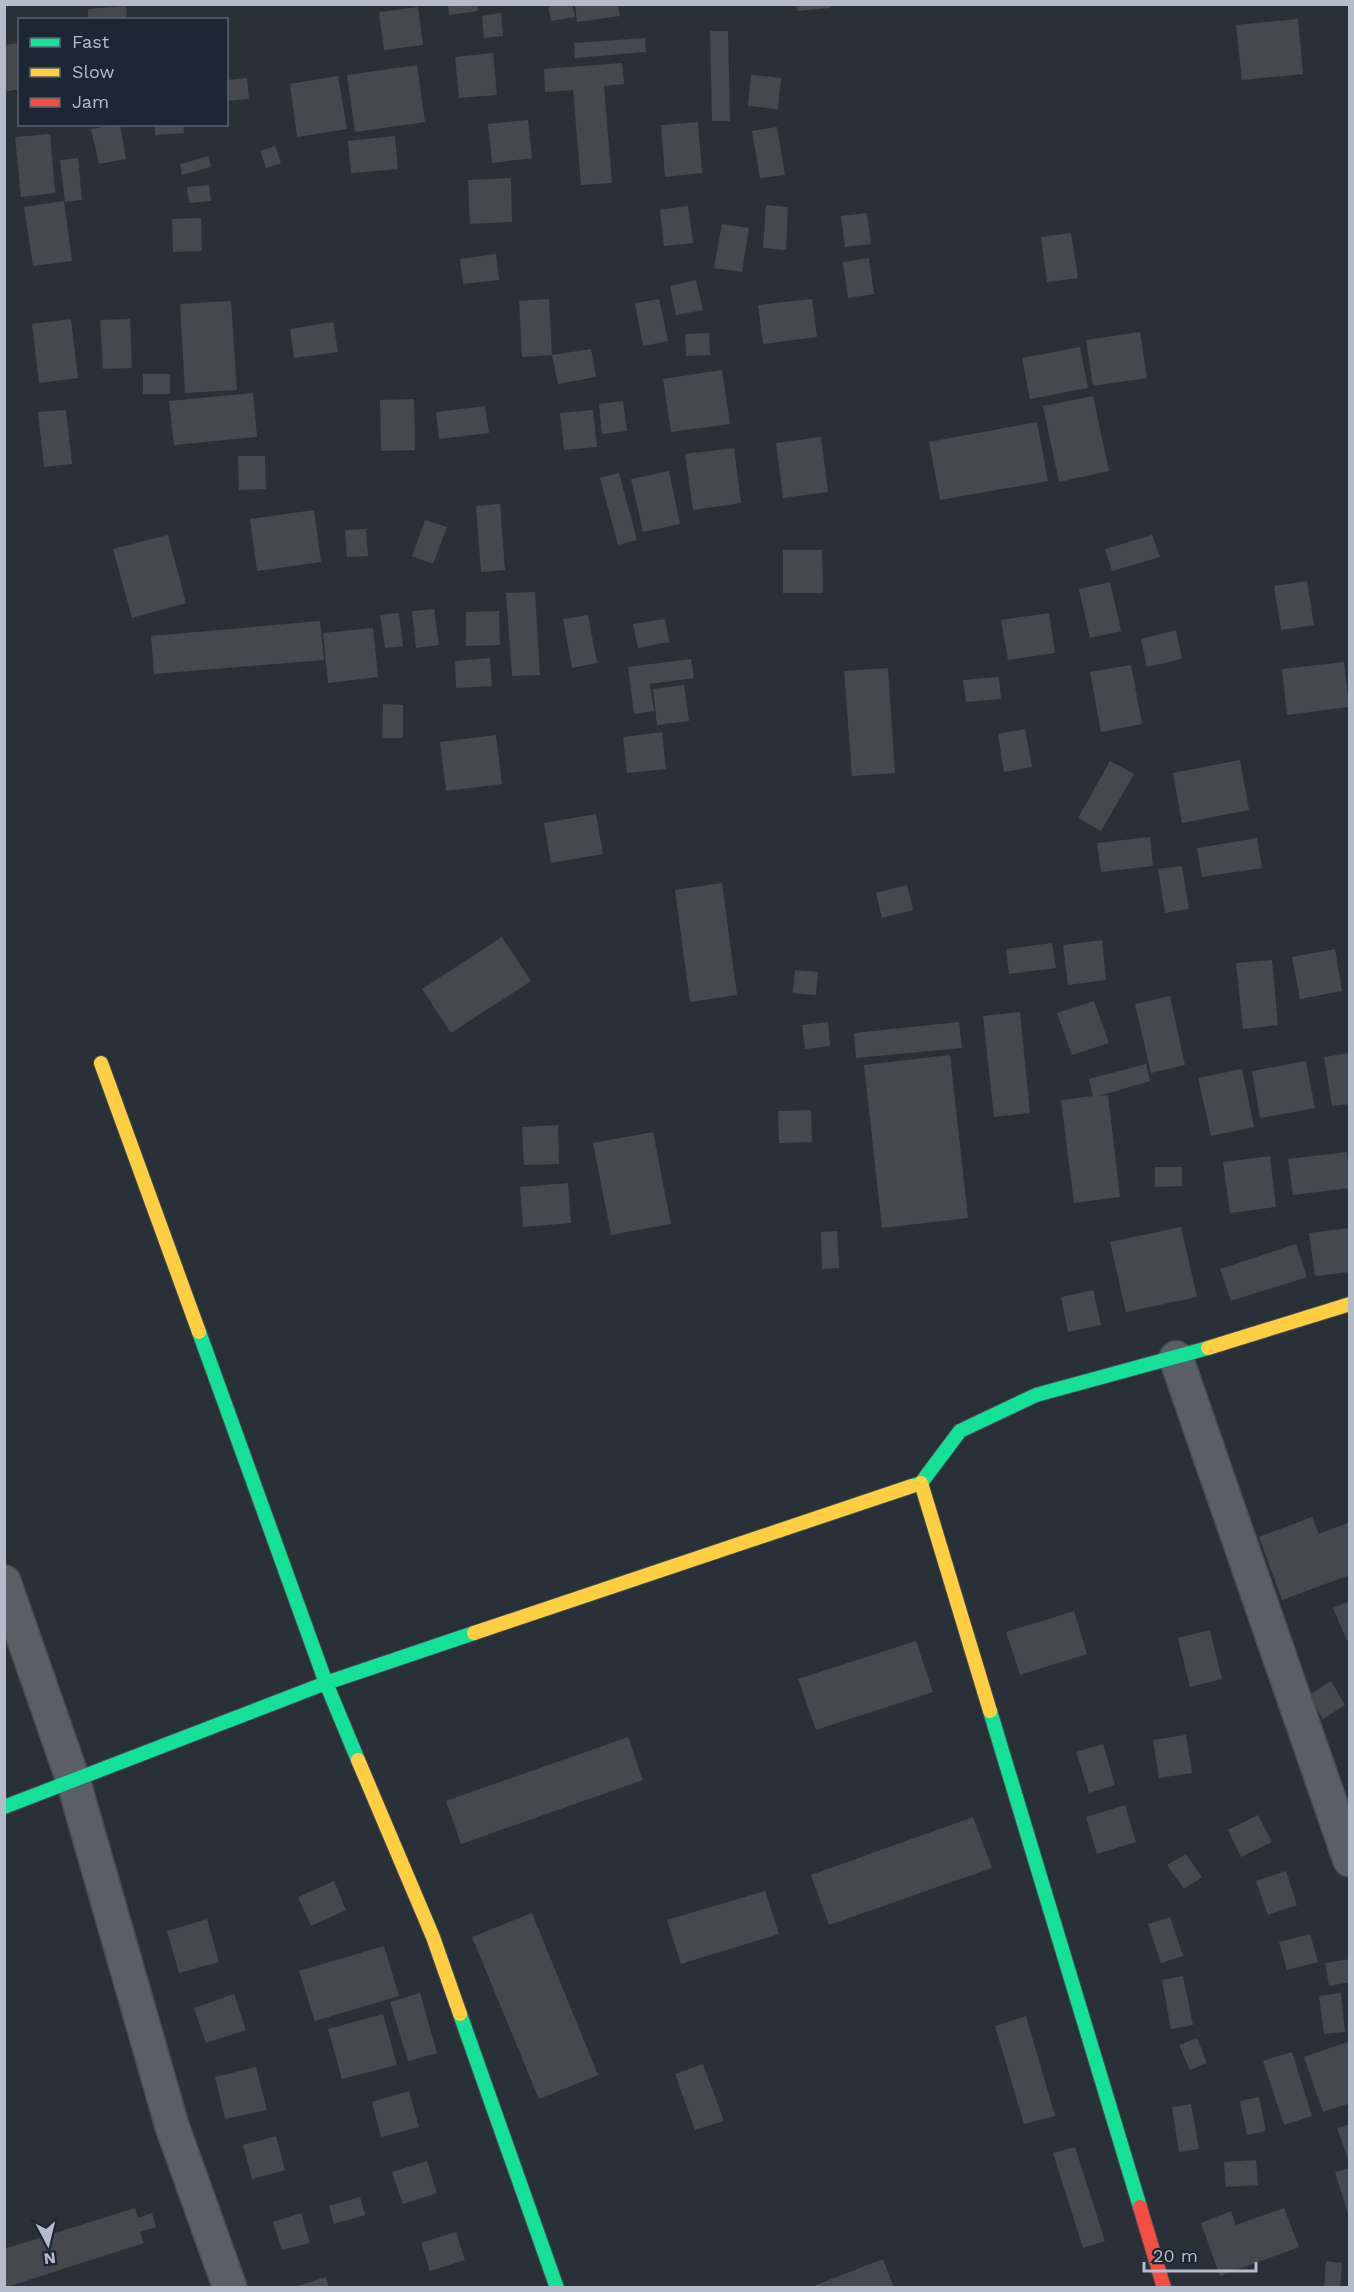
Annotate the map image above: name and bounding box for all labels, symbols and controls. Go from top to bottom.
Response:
legend [18,18,228,126]
text: Fast [72,31,110,52]
text: Slow [72,61,115,82]
text: Jam [72,91,109,112]
north arrow [18,2214,78,2274]
scale bar [1144,2235,1256,2273]
text: 20 m [1153,2245,1198,2266]
text: N [43,2248,57,2269]

